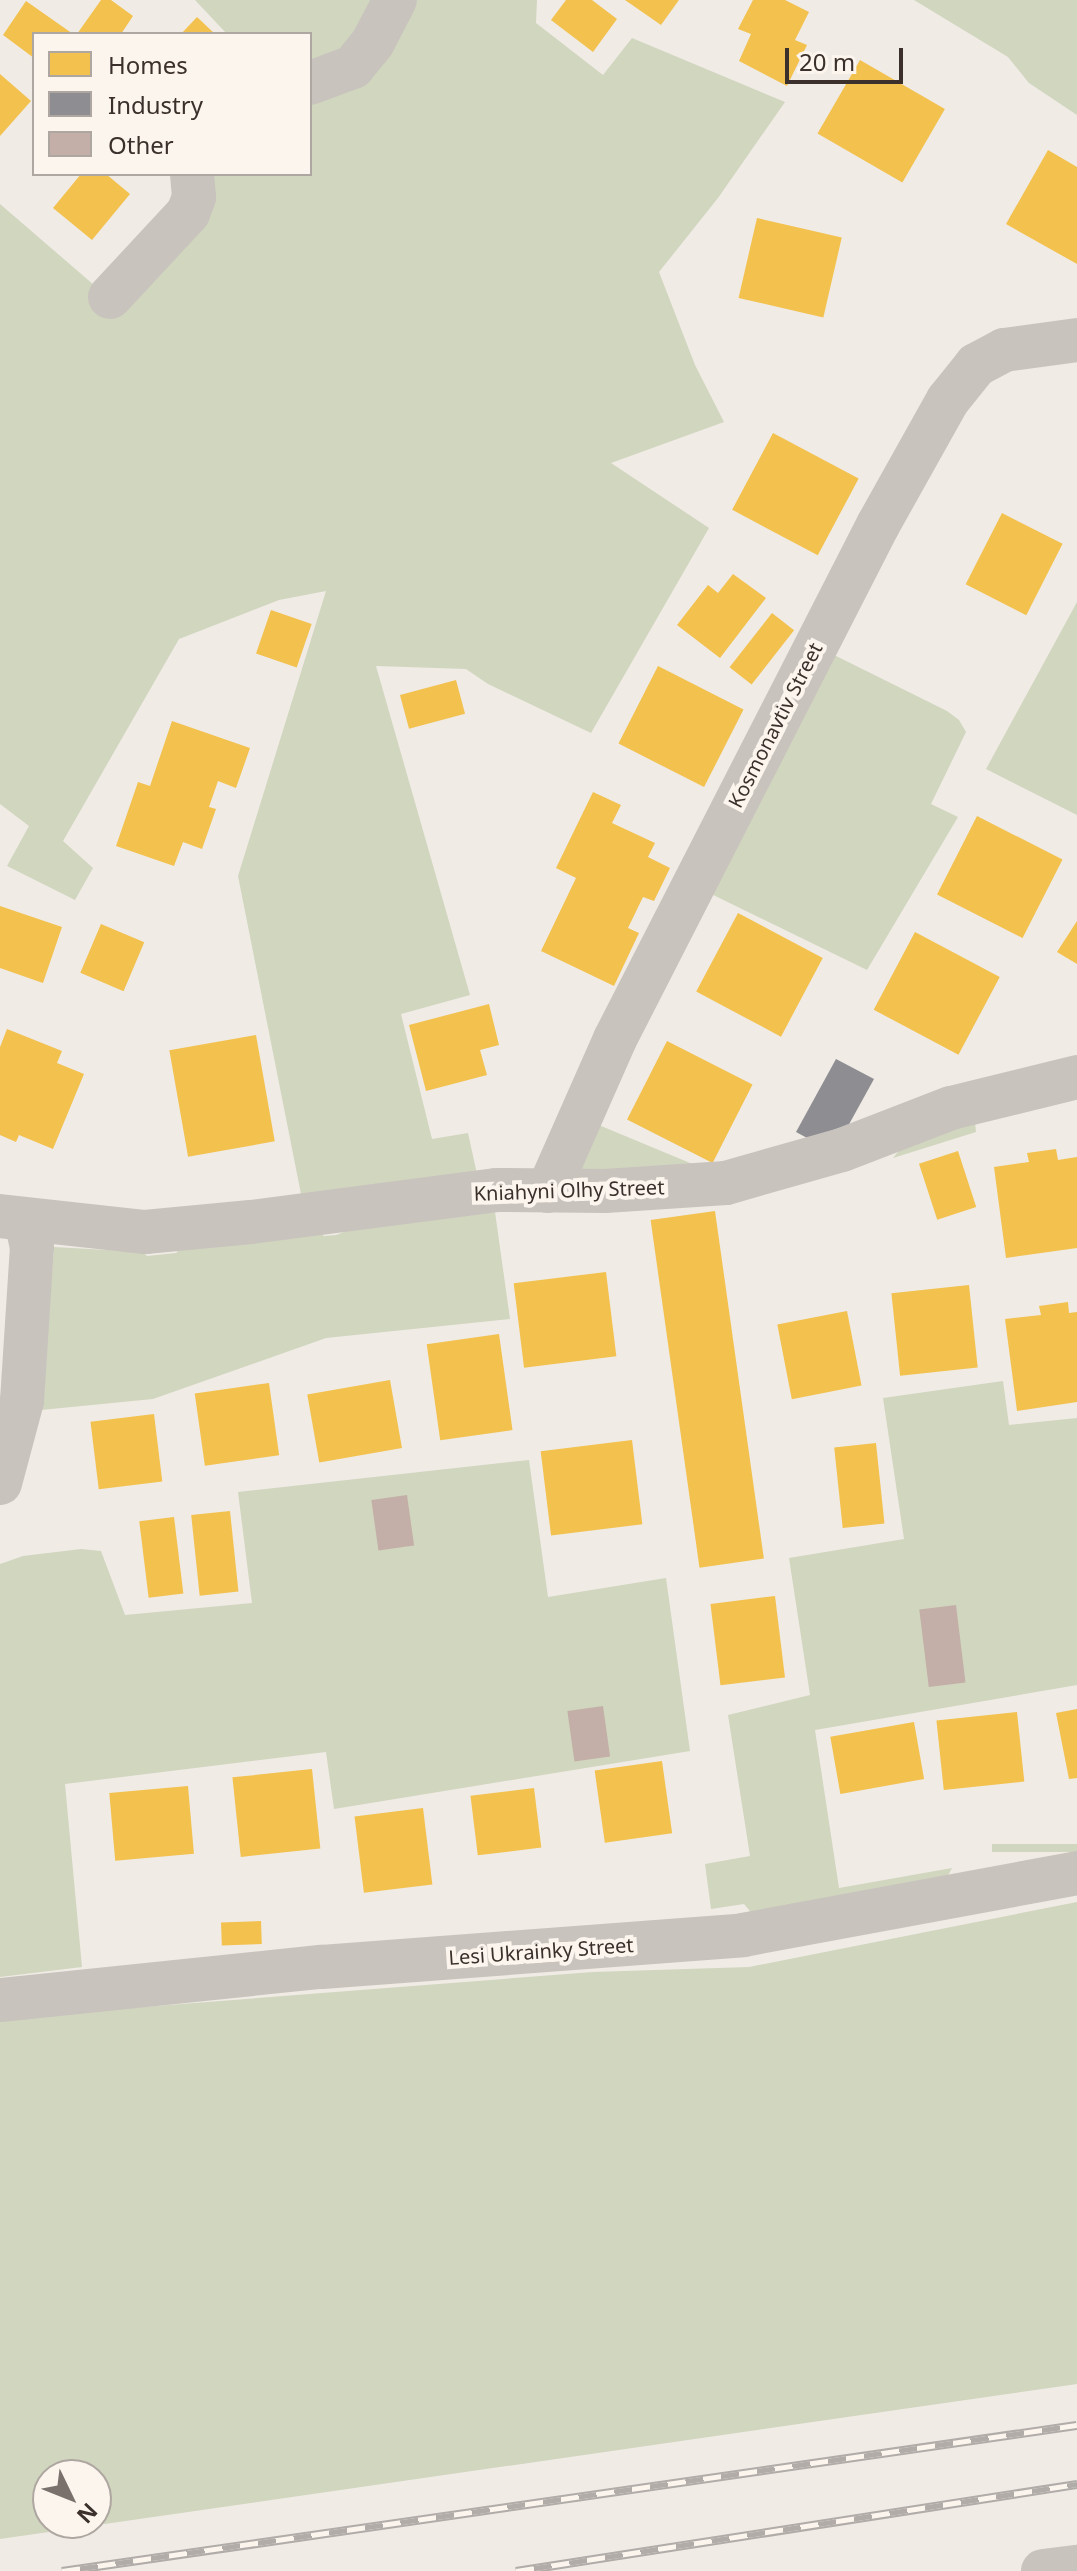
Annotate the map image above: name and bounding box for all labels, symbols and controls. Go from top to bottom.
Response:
legend [32,32,312,176]
scale bar [789,32,907,82]
text: 20 m [799,45,855,78]
text: Homes [108,48,188,81]
text: Industry [108,88,203,121]
text: Other [108,128,174,161]
street label: Kosmonavtiv Street [723,638,827,812]
street label: Kniahyni Olhy Street [473,1175,665,1205]
street label: Lesi Ukrainky Street [448,1933,634,1969]
north arrow [32,2459,112,2539]
text: N [71,2497,105,2531]

